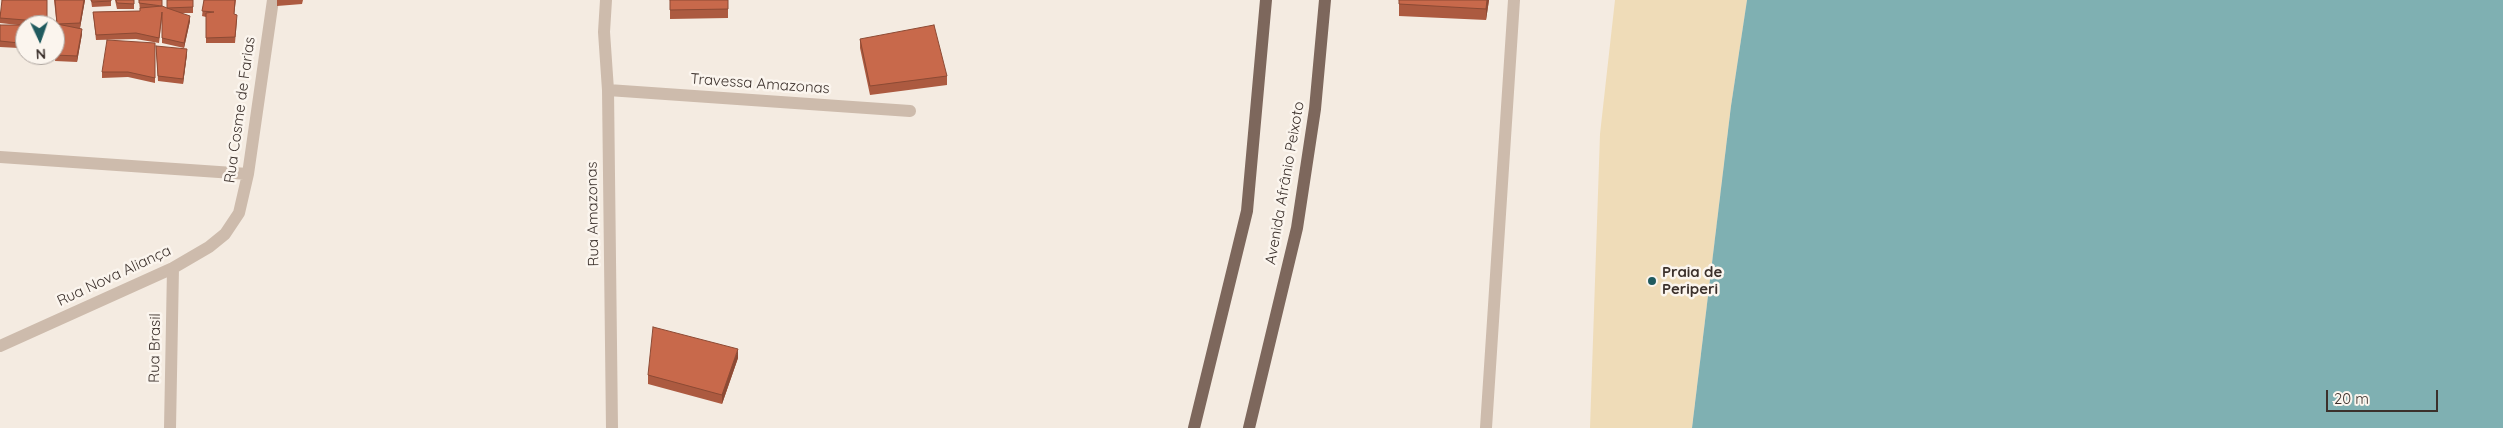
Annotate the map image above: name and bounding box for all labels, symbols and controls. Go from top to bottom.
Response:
north arrow [15,15,65,65]
street label: Rua Cosme de Farias [221,36,259,184]
text: N [35,45,46,63]
street label: Travessa Amazonas [690,70,830,98]
street label: Avenida Afrânio Peixoto [1262,100,1308,266]
street label: Rua Amazonas [583,161,603,267]
street label: Rua Nova Aliança [54,242,174,310]
place label: Praia de Periperi [1662,263,1722,298]
marker: Praia de Periperi [1646,275,1658,287]
street label: Rua Brasil [145,313,165,383]
scale bar [2328,380,2440,412]
text: 20 m [2334,389,2369,408]

